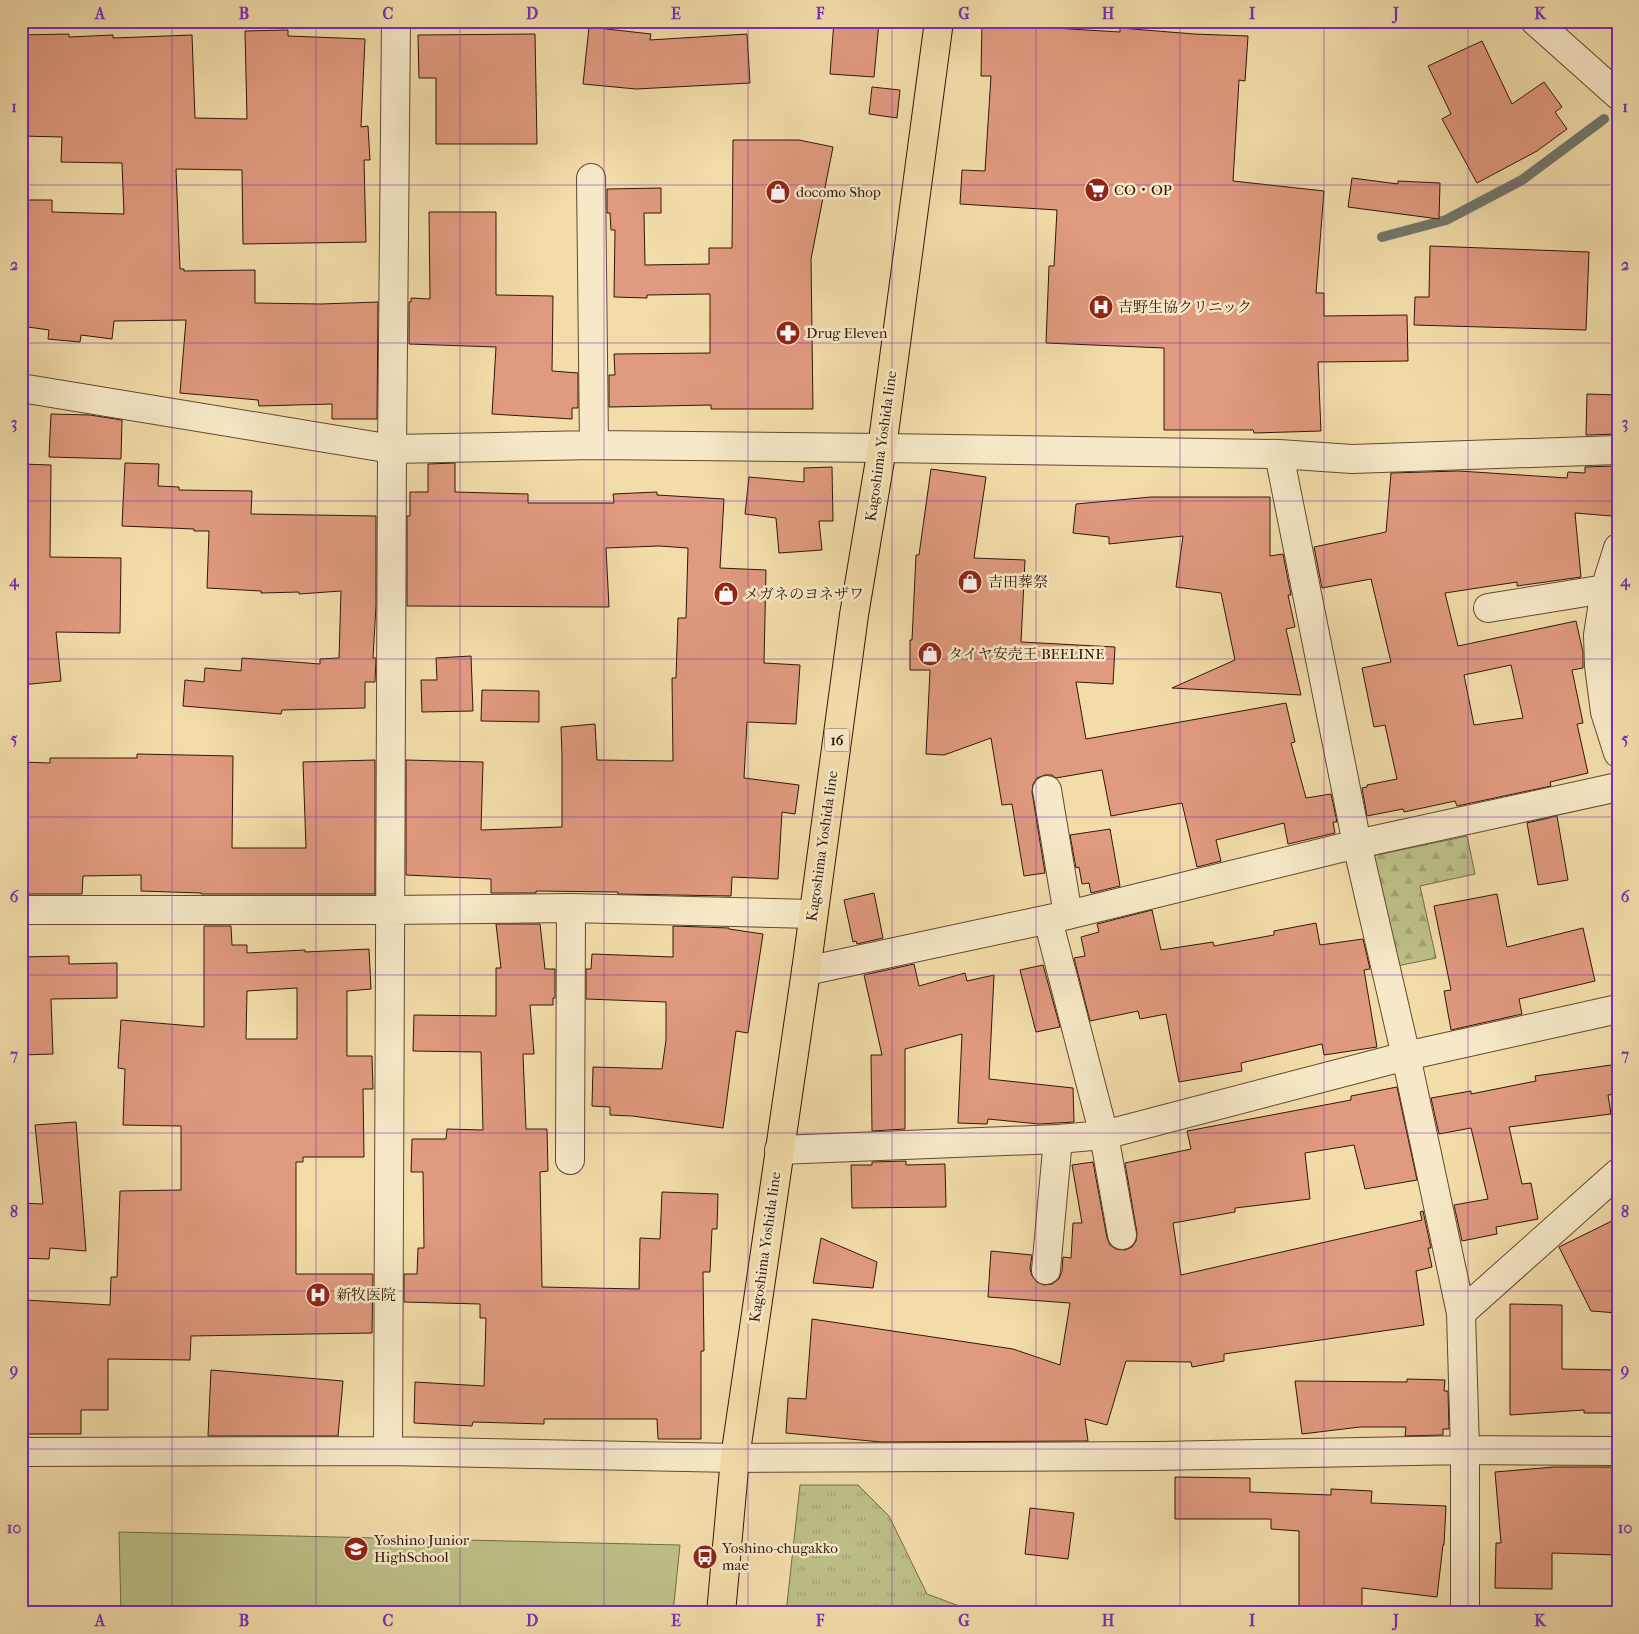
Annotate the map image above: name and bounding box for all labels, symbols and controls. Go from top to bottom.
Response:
text: A [94,4,106,23]
text: B [239,4,249,23]
text: C [383,4,394,23]
text: D [526,4,538,23]
text: E [671,4,681,23]
text: F [815,4,825,23]
text: G [958,4,970,23]
text: H [1102,4,1115,23]
text: I [1249,4,1256,23]
text: J [1391,4,1399,24]
text: K [1534,4,1547,23]
text: 1 [11,97,17,116]
text: 1 [1622,97,1628,116]
supermarket icon: CO・OP [1084,177,1110,203]
shop icon: docomo Shop [765,179,791,205]
place label: CO・OP [1114,181,1172,199]
place label: docomo Shop [796,183,881,201]
text: 2 [10,255,18,274]
text: 2 [1621,255,1629,274]
hospital icon: 吉野生協クリニック [1088,294,1114,320]
place label: 吉野生協クリニック [1118,298,1252,316]
pharmacy icon: Drug Eleven [775,320,801,346]
place label: Drug Eleven [806,324,888,342]
street label: Kagoshima Yoshida line [861,369,901,523]
text: 3 [11,413,17,433]
text: 3 [1622,413,1628,433]
shop icon: 吉田葬祭 [957,569,983,595]
text: 4 [8,571,20,591]
text: 4 [1619,571,1631,591]
place label: 吉田葬祭 [988,573,1048,591]
shop icon: メガネのヨネザワ [713,581,739,607]
place label: メガネのヨネザワ [744,585,864,603]
shop icon: タイヤ安売王 BEELINE [917,641,943,667]
place label: タイヤ安売王 BEELINE [948,645,1104,663]
road number: 16 [824,728,850,752]
text: 5 [11,729,18,748]
text: 5 [1622,729,1629,748]
street label: Kagoshima Yoshida line [802,769,842,923]
text: 6 [10,887,19,906]
text: 6 [1621,887,1630,906]
text: 7 [9,1045,18,1064]
text: 7 [1620,1045,1629,1064]
street label: Kagoshima Yoshida line [745,1170,785,1324]
text: 8 [10,1202,18,1221]
text: 8 [1621,1202,1629,1221]
hospital icon: 新牧医院 [305,1282,331,1308]
place label: 新牧医院 [336,1286,396,1304]
text: 9 [9,1360,18,1380]
text: 9 [1620,1360,1629,1380]
text: 10 [7,1518,21,1537]
text: 10 [1618,1518,1632,1537]
place label: Yoshino Junior HighSchool [373,1531,470,1566]
school or university icon: Yoshino Junior HighSchool [343,1536,369,1562]
place label: Yoshino-chugakko mae [721,1539,838,1574]
bus stop icon: Yoshino-chugakko mae [692,1544,718,1570]
text: A [94,1611,106,1630]
text: B [239,1611,249,1630]
text: C [383,1611,394,1630]
text: D [526,1611,538,1630]
text: E [671,1611,681,1630]
text: F [815,1611,825,1630]
text: G [958,1611,970,1630]
text: H [1102,1611,1115,1630]
text: I [1249,1611,1256,1630]
text: J [1391,1611,1399,1631]
text: K [1534,1611,1547,1630]

